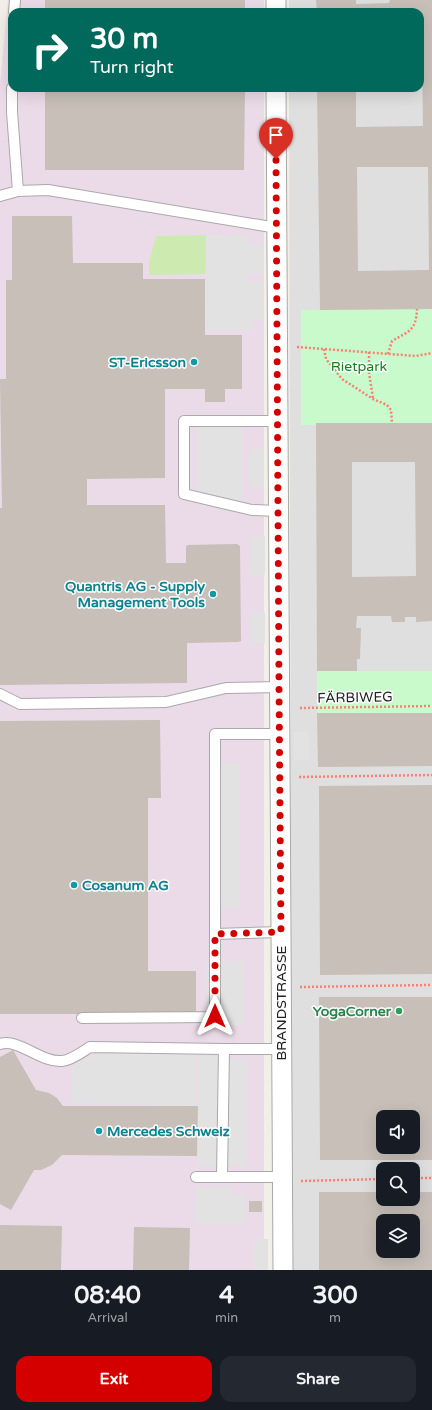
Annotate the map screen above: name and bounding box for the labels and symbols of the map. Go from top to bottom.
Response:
pin [259,118,293,159]
place label: ST-Ericsson [109,354,186,371]
marker: ST-Ericsson [189,357,199,367]
park label: Rietpark [331,358,388,375]
place label: Quantris AG - Supply Management Tools [65,578,205,611]
marker: Quantris AG - Supply Management Tools [208,589,218,599]
street label: FÄRBIWEG [317,688,393,707]
place label: Cosanum AG [82,877,169,894]
marker: Cosanum AG [69,880,79,890]
street label: BRANDSTRASSE [273,945,290,1061]
position arrow [194,995,236,1037]
place label: YogaCorner [313,1003,392,1020]
marker: YogaCorner [394,1006,404,1016]
place label: Mercedes Schweiz [107,1123,230,1140]
marker: Mercedes Schweiz [94,1126,104,1136]

